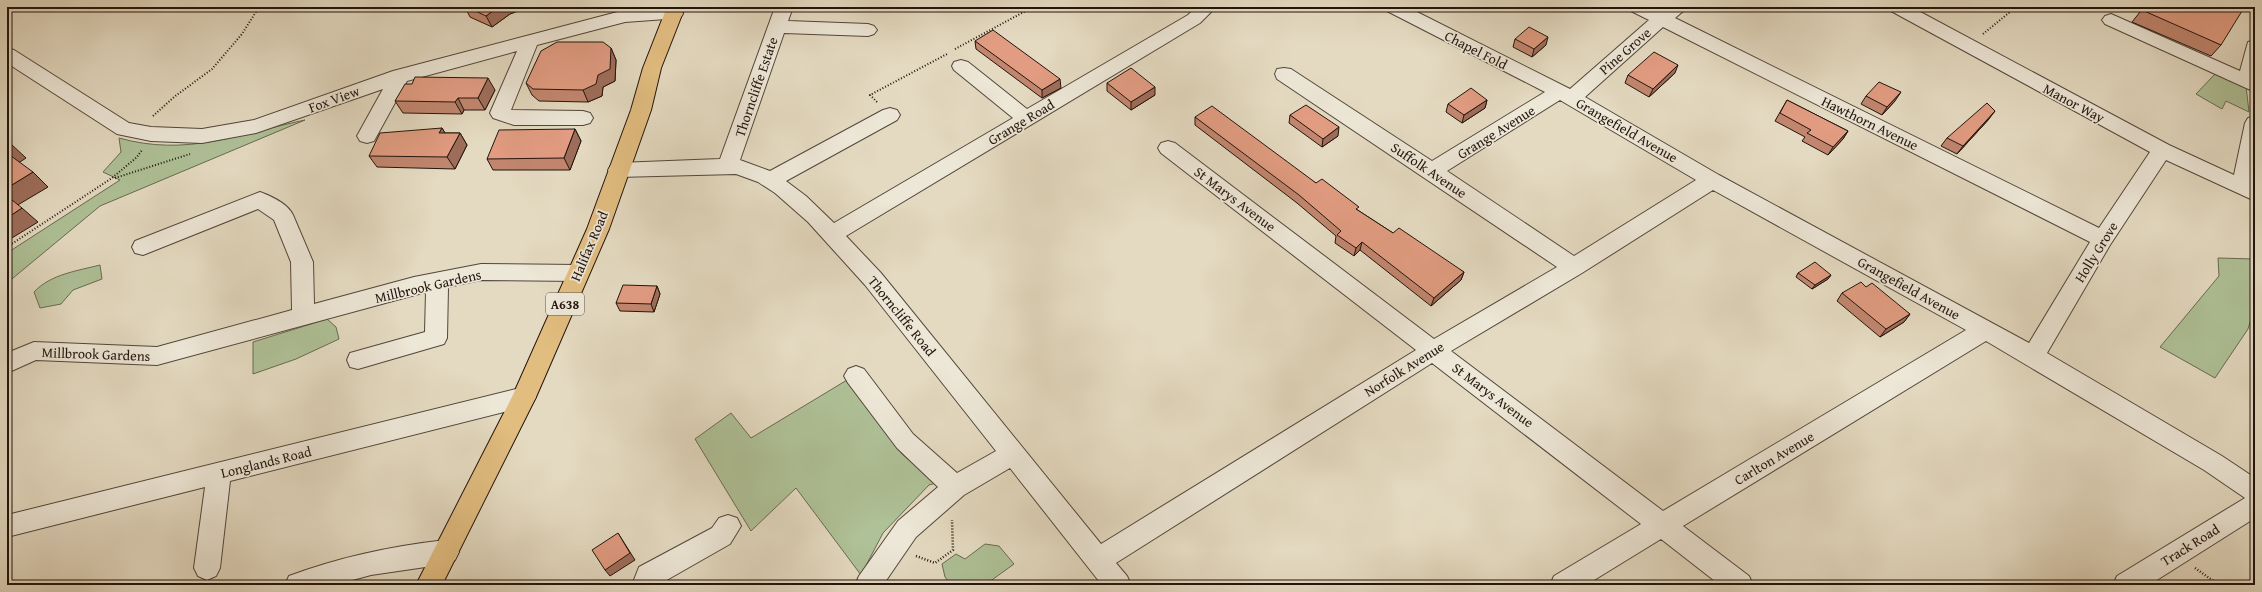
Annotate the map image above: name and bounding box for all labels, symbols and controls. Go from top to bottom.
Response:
street label: Pine Grove [1595,23,1656,79]
street label: Chapel Fold [1441,26,1511,75]
street label: Thorncliffe Estate [730,34,783,140]
street label: Manor Way [2040,78,2108,128]
street label: Fox View [306,81,362,117]
street label: Hawthorn Avenue [1818,91,1922,155]
street label: Grangefield Avenue [1572,93,1682,167]
street label: Grange Road [984,94,1058,150]
street label: Grange Avenue [1453,100,1539,164]
street label: Suffolk Avenue [1387,137,1471,203]
street label: St Marys Avenue [1190,162,1280,237]
street label: Halifax Road [565,207,613,284]
street label: Holly Grove [2069,217,2123,286]
street label: Grangefield Avenue [1854,252,1964,325]
street label: Millbrook Gardens [373,264,483,308]
street label: Thorncliffe Road [863,272,941,361]
road number: A638 [546,293,584,315]
street label: Norfolk Avenue [1360,336,1448,402]
street label: Millbrook Gardens [41,342,151,366]
street label: St Marys Avenue [1448,358,1538,433]
street label: Carlton Avenue [1730,426,1818,490]
street label: Longlands Road [219,441,314,483]
street label: Track Road [2157,519,2224,571]

